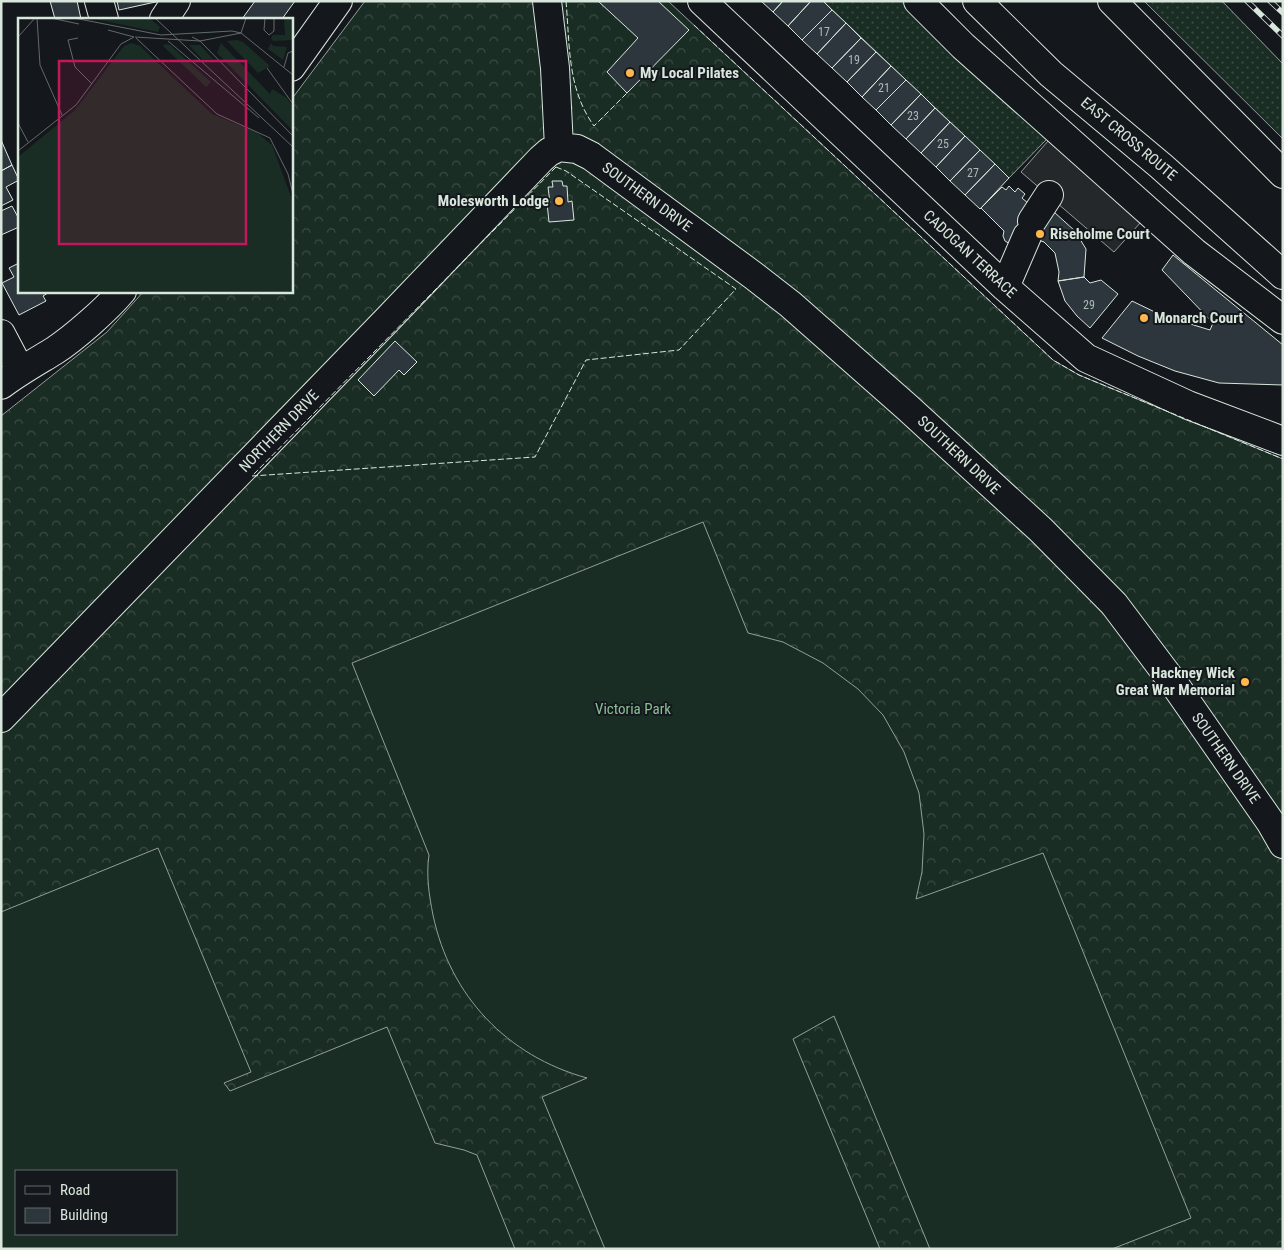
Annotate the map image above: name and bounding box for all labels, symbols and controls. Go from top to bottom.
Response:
inset map [18,18,292,292]
house number: 17 [818,25,830,39]
house number: 19 [848,53,860,67]
place label: My Local Pilates [640,64,739,82]
marker: My Local Pilates [624,67,636,79]
house number: 21 [878,81,890,95]
street label: EAST CROSS ROUTE [1077,94,1181,184]
house number: 23 [907,109,919,123]
house number: 25 [937,137,949,151]
street label: SOUTHERN DRIVE [599,158,695,236]
house number: 27 [967,166,979,180]
place label: Molesworth Lodge [438,192,549,210]
marker: Molesworth Lodge [553,195,565,207]
street label: CADOGAN TERRACE [920,206,1020,302]
place label: Riseholme Court [1050,225,1150,243]
marker: Riseholme Court [1034,228,1046,240]
house number: 29 [1083,298,1095,312]
place label: Monarch Court [1154,309,1244,327]
marker: Monarch Court [1138,312,1150,324]
street label: NORTHERN DRIVE [235,386,323,476]
street label: SOUTHERN DRIVE [914,412,1004,498]
place label: Hackney Wick Great War Memorial [1116,664,1236,699]
marker: Hackney Wick Great War Memorial [1239,676,1251,688]
park label: Victoria Park [595,700,671,718]
street label: SOUTHERN DRIVE [1188,709,1264,807]
legend [15,1170,178,1235]
text: Road [60,1181,90,1199]
text: Building [60,1206,108,1224]

